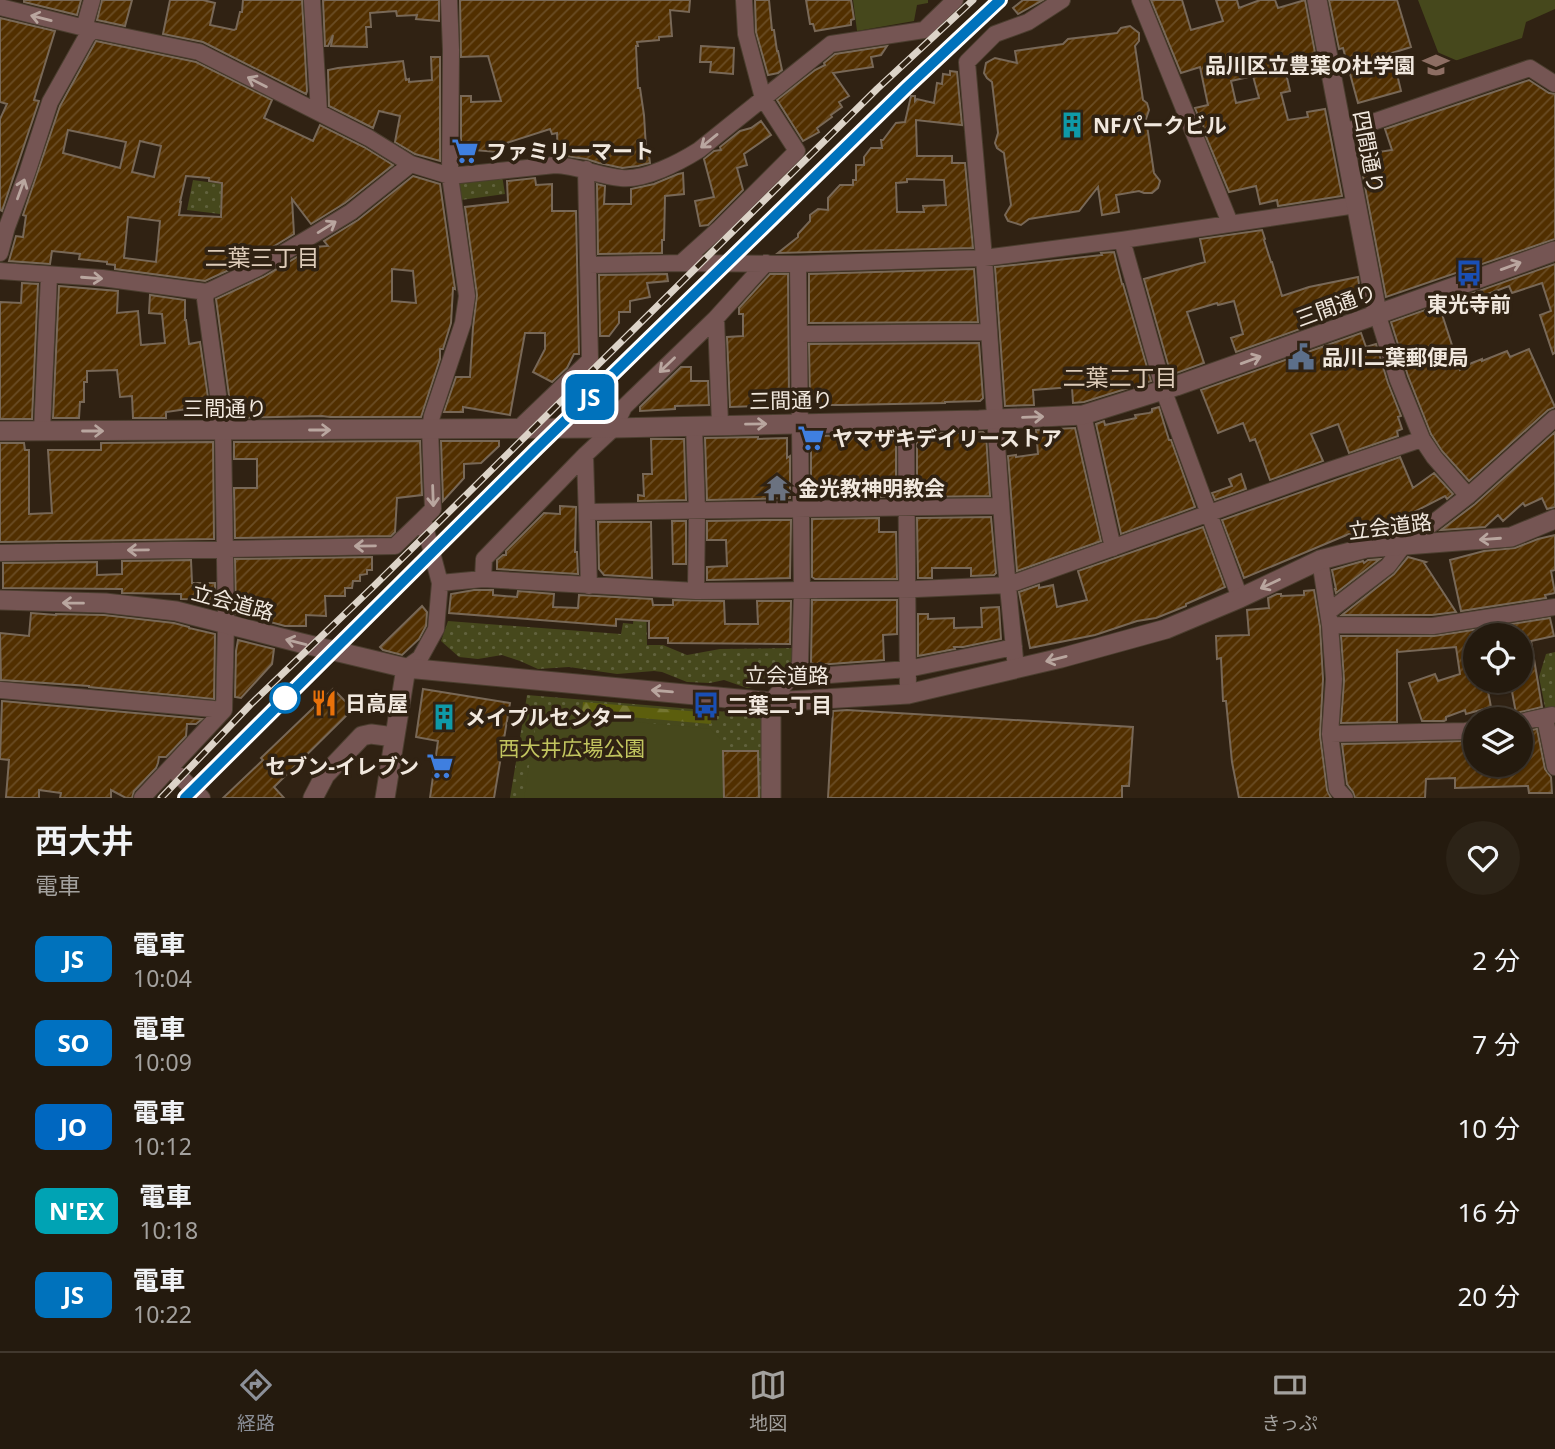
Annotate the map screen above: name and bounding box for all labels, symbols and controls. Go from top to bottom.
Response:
one-way arrow [30,11,53,24]
school or university icon: 品川区立豊葉の杜学園 [1421,50,1451,80]
place label: 品川区立豊葉の杜学園 [1205,51,1415,79]
one-way arrow [247,75,268,89]
street label: 四間通り [1347,108,1391,196]
building icon: NFパークビル [1057,110,1087,140]
place label: NFパークビル [1093,111,1227,139]
one-way arrow [701,134,719,149]
supermarket icon: ファミリーマート [450,136,480,166]
place label: ファミリーマート [486,137,654,165]
one-way arrow [16,178,29,200]
one-way arrow [317,219,337,233]
district label: 二葉三丁目 [205,241,320,273]
bus stop icon: 東光寺前 [1454,258,1484,288]
one-way arrow [1500,259,1522,271]
one-way arrow [81,272,103,285]
street label: 三間通り [1292,277,1380,333]
place label: 東光寺前 [1427,290,1511,318]
public building icon: 品川二葉郵便局 [1286,342,1316,372]
place label: 品川二葉郵便局 [1322,343,1469,371]
one-way arrow [1240,352,1261,365]
one-way arrow [659,357,676,374]
district label: 二葉二丁目 [1063,361,1178,393]
line badge: JS [558,374,622,420]
text: JS [579,380,601,413]
street label: 三間通り [749,385,833,415]
street label: 三間通り [183,394,267,422]
one-way arrow [1021,411,1044,424]
one-way arrow [744,417,767,431]
one-way arrow [308,423,331,437]
supermarket icon: ヤマザキデイリーストア [796,423,826,453]
one-way arrow [81,424,104,438]
place label: ヤマザキデイリーストア [832,424,1062,452]
temple icon: 金光教神明教会 [762,473,792,503]
place label: 金光教神明教会 [798,474,945,502]
one-way arrow [426,485,439,508]
street label: 立会道路 [1347,507,1433,545]
one-way arrow [1480,533,1502,546]
one-way arrow [354,539,377,553]
one-way arrow [127,543,150,556]
one-way arrow [1260,577,1281,591]
street label: 立会道路 [189,578,277,626]
one-way arrow [62,596,85,610]
map controls [1463,623,1533,777]
button: locate [1463,623,1533,693]
one-way arrow [286,635,308,648]
one-way arrow [1045,653,1068,666]
street label: 立会道路 [745,661,829,689]
unlabelled marker [270,683,300,713]
one-way arrow [651,684,674,697]
restaurant icon: 日高屋 [309,688,339,718]
place label: 日高屋 [345,689,408,717]
bus stop icon: 二葉二丁目 [691,690,721,720]
place label: 二葉二丁目 [727,691,832,719]
building icon: メイプルセンター [429,702,459,732]
place label: メイプルセンター [465,703,633,731]
button: layers [1463,707,1533,777]
park label: 西大井広場公園 [499,734,646,762]
supermarket icon: セブン-イレブン [425,751,455,781]
place label: セブン-イレブン [265,752,419,780]
text: 西大井 [35,818,134,863]
button: heart [1446,821,1520,895]
text: 電車 [35,869,81,901]
text: 電車 [133,926,185,962]
text: JS [63,942,84,975]
text: 2 分 [1472,942,1520,978]
text: 10:04 [133,962,192,994]
text: 電車 [133,1010,185,1046]
text: SO [57,1026,90,1059]
text: 7 分 [1472,1026,1520,1062]
text: 10:09 [133,1046,192,1078]
text: 電車 [133,1094,185,1130]
text: JO [60,1110,87,1143]
text: 10 分 [1457,1110,1520,1146]
text: 10:12 [133,1130,192,1162]
text: 電車 [139,1178,191,1214]
text: N'EX [49,1194,104,1227]
text: 16 分 [1457,1194,1520,1230]
text: 10:18 [139,1214,198,1246]
text: 電車 [133,1262,185,1298]
text: JS [63,1278,84,1311]
text: 20 分 [1457,1278,1520,1314]
text: 10:22 [133,1298,192,1330]
tab: 経路 [237,1366,275,1436]
tab: 地図 [749,1366,787,1436]
tab: きっぷ [1262,1366,1318,1436]

